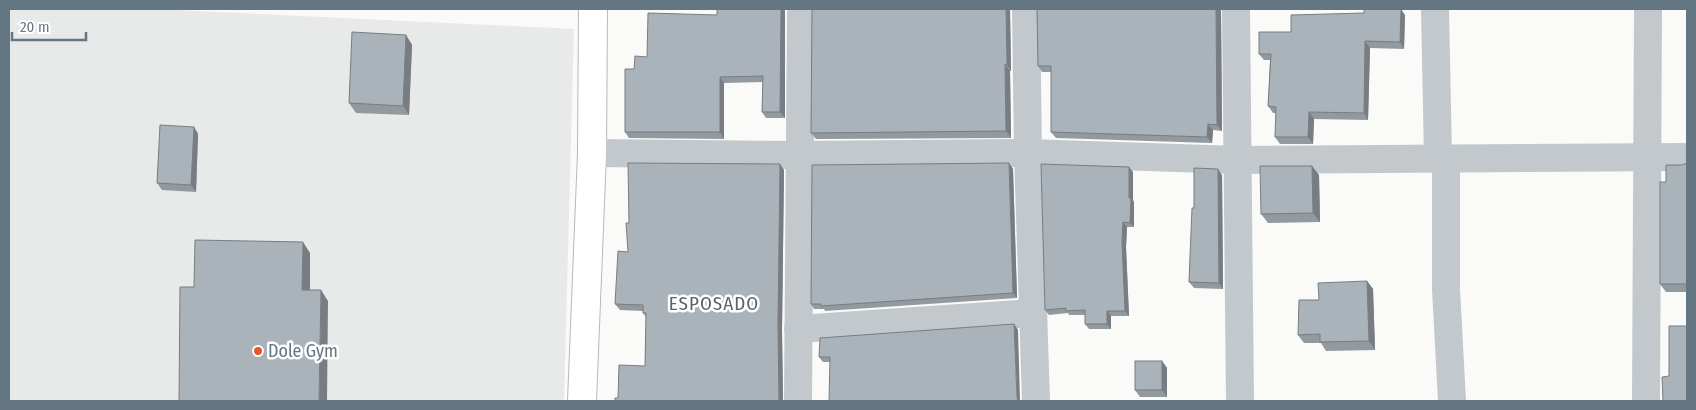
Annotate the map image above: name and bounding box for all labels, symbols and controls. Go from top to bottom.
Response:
scale bar [12,10,86,42]
text: 20 m [20,18,50,36]
district label: ESPOSADO [669,292,759,315]
place label: Dole Gym [268,340,338,362]
marker: Dole Gym [252,345,264,357]

